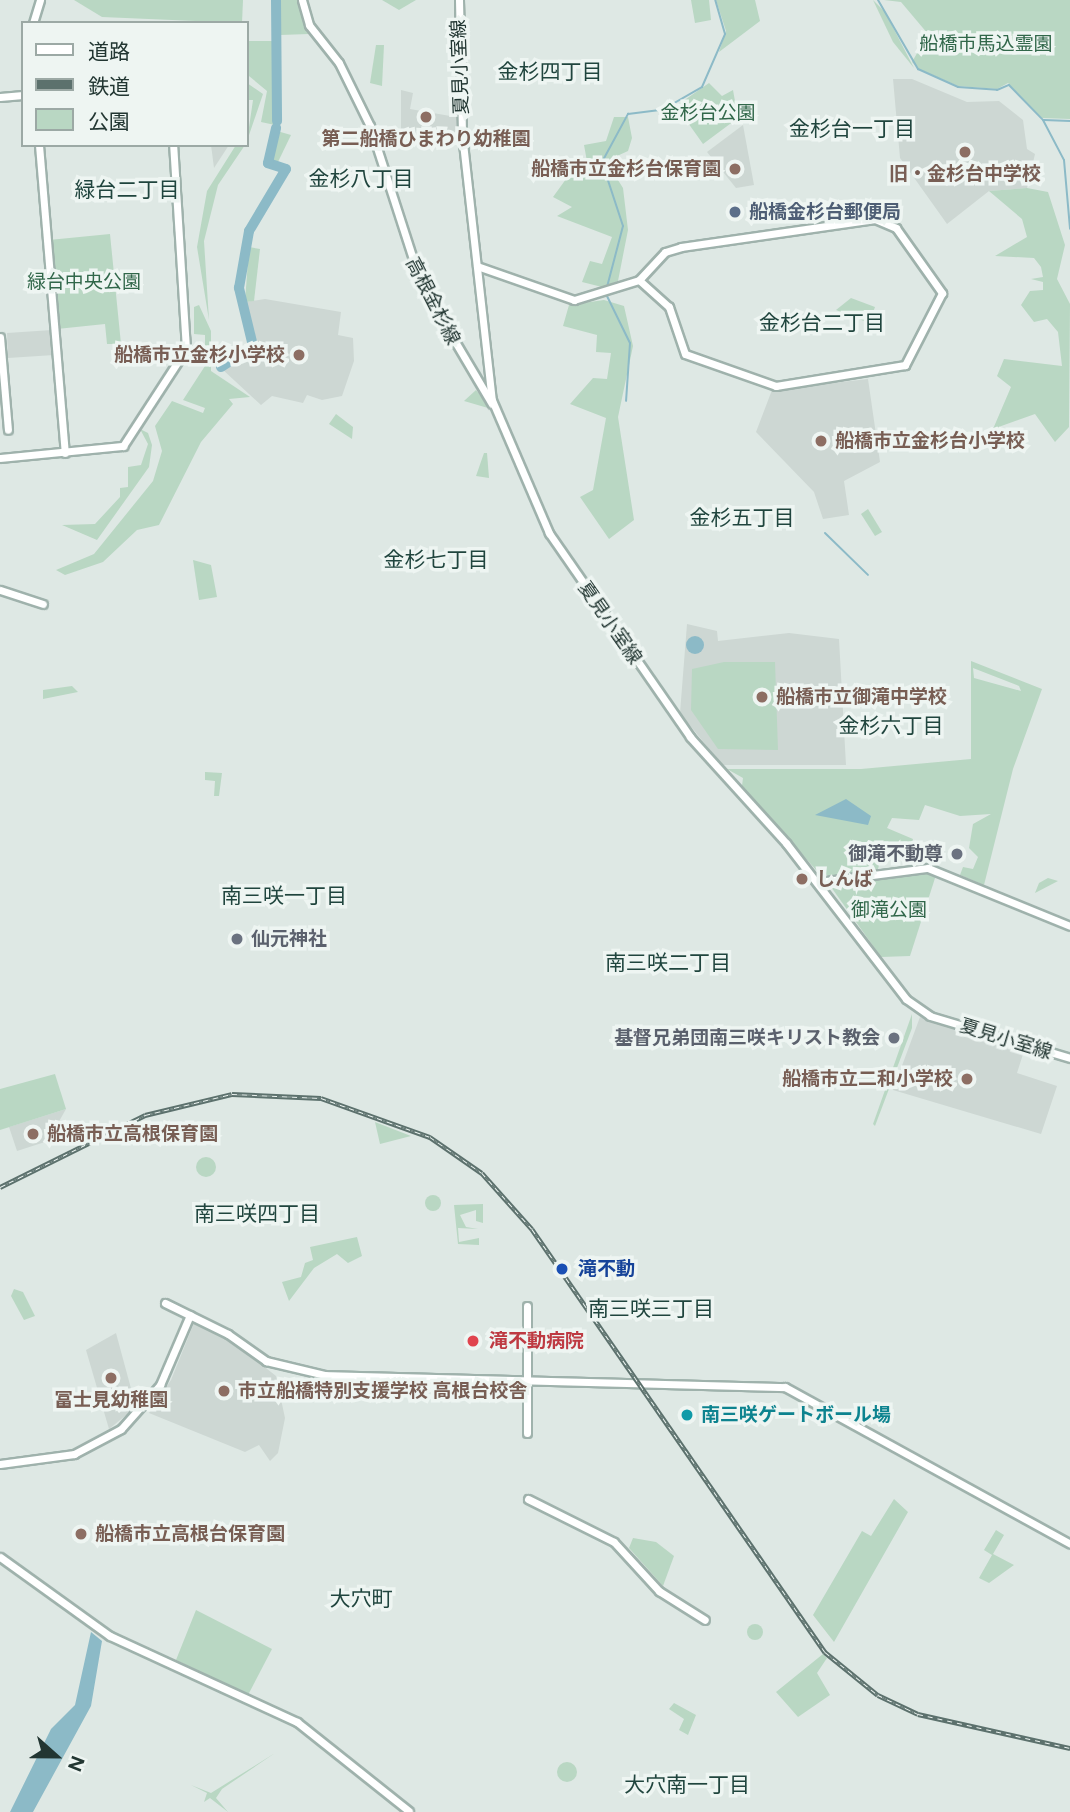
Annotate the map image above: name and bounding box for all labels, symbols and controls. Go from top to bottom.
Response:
street label: 夏見小室線 [447,19,473,115]
legend [21,21,248,147]
park label: 船橋市馬込霊園 [920,33,1052,55]
text: 道路 [88,39,130,64]
district label: 金杉四丁目 [498,59,602,85]
text: 鉄道 [88,74,130,99]
park label: 金杉台公園 [661,102,755,124]
text: 公園 [88,109,130,134]
marker: 第二船橋ひまわり幼稚園 [418,109,434,125]
district label: 金杉台一丁目 [789,116,915,142]
place label: 第二船橋ひまわり幼稚園 [322,128,530,150]
marker: 旧・金杉台中学校 [957,144,973,160]
place label: 船橋市立金杉台保育園 [531,158,721,180]
marker: 船橋市立金杉台保育園 [727,161,743,177]
place label: 旧・金杉台中学校 [889,163,1041,185]
district label: 金杉八丁目 [309,166,413,192]
district label: 緑台二丁目 [75,177,179,203]
place label: 船橋金杉台郵便局 [749,201,901,223]
marker: 船橋金杉台郵便局 [727,204,743,220]
street label: 高根金杉線 [401,254,465,348]
park label: 緑台中央公園 [27,271,141,293]
district label: 金杉台二丁目 [759,310,885,336]
place label: 船橋市立金杉小学校 [114,344,285,366]
marker: 船橋市立金杉小学校 [291,347,307,363]
place label: 船橋市立金杉台小学校 [835,430,1025,452]
marker: 船橋市立金杉台小学校 [813,433,829,449]
district label: 金杉五丁目 [690,505,794,531]
district label: 金杉七丁目 [384,547,488,573]
street label: 夏見小室線 [573,578,647,668]
place label: 船橋市立御滝中学校 [776,686,947,708]
marker: 船橋市立御滝中学校 [754,689,770,705]
district label: 金杉六丁目 [839,713,943,739]
place label: 御滝不動尊 [848,843,943,865]
marker: 御滝不動尊 [949,846,965,862]
place label: しんば [816,868,873,890]
marker: しんば [794,871,810,887]
district label: 南三咲一丁目 [221,883,347,909]
park label: 御滝公園 [851,899,927,921]
place label: 仙元神社 [251,928,327,950]
marker: 仙元神社 [229,931,245,947]
district label: 南三咲二丁目 [605,950,731,976]
street label: 夏見小室線 [957,1014,1055,1064]
place label: 基督兄弟団南三咲キリスト教会 [614,1027,880,1049]
marker: 基督兄弟団南三咲キリスト教会 [886,1030,902,1046]
place label: 船橋市立二和小学校 [782,1068,953,1090]
marker: 船橋市立二和小学校 [959,1071,975,1087]
place label: 船橋市立高根保育園 [47,1123,218,1145]
marker: 船橋市立高根保育園 [25,1126,41,1142]
district label: 南三咲四丁目 [194,1201,320,1227]
place label: 滝不動 [578,1258,635,1280]
marker: 滝不動 [552,1259,572,1279]
district label: 南三咲三丁目 [588,1296,714,1322]
place label: 滝不動病院 [489,1330,584,1352]
marker: 滝不動病院 [463,1331,483,1351]
marker: 冨士見幼稚園 [103,1370,119,1386]
place label: 市立船橋特別支援学校 高根台校舎 [238,1380,528,1402]
marker: 市立船橋特別支援学校 高根台校舎 [216,1383,232,1399]
place label: 冨士見幼稚園 [54,1389,168,1411]
place label: 南三咲ゲートボール場 [701,1404,891,1426]
marker: 南三咲ゲートボール場 [679,1407,695,1423]
place label: 船橋市立高根台保育園 [95,1523,285,1545]
marker: 船橋市立高根台保育園 [73,1526,89,1542]
district label: 大穴町 [330,1586,392,1612]
north arrow [21,1721,91,1791]
text: N [63,1753,89,1775]
district label: 大穴南一丁目 [624,1772,750,1798]

